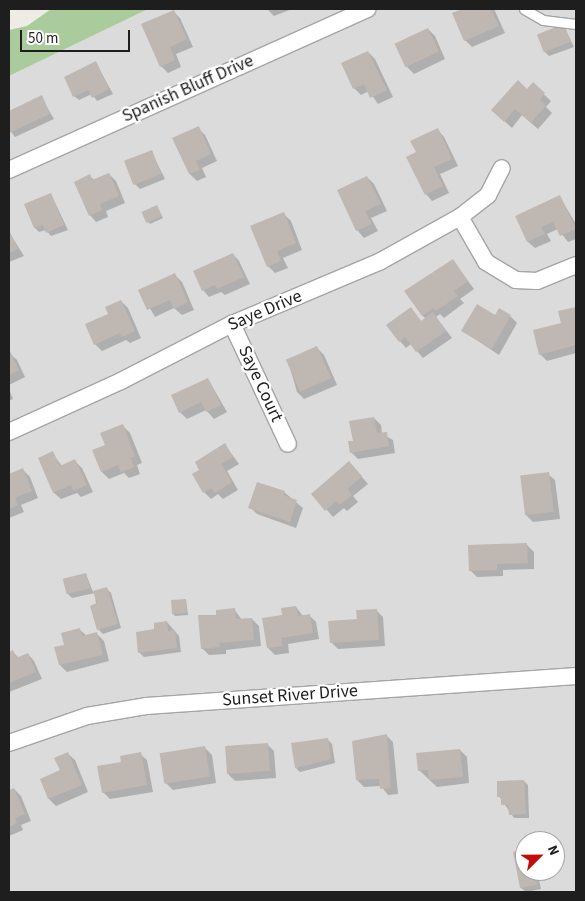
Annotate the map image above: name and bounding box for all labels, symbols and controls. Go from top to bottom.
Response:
scale bar [22,20,132,52]
text: 50 m [28,28,58,49]
street label: Spanish Bluff Drive [119,50,257,128]
street label: Saye Drive [225,286,305,336]
street label: Saye Court [233,342,287,426]
street label: Sunset River Drive [221,680,359,712]
north arrow [515,831,565,881]
text: N [542,842,564,859]

